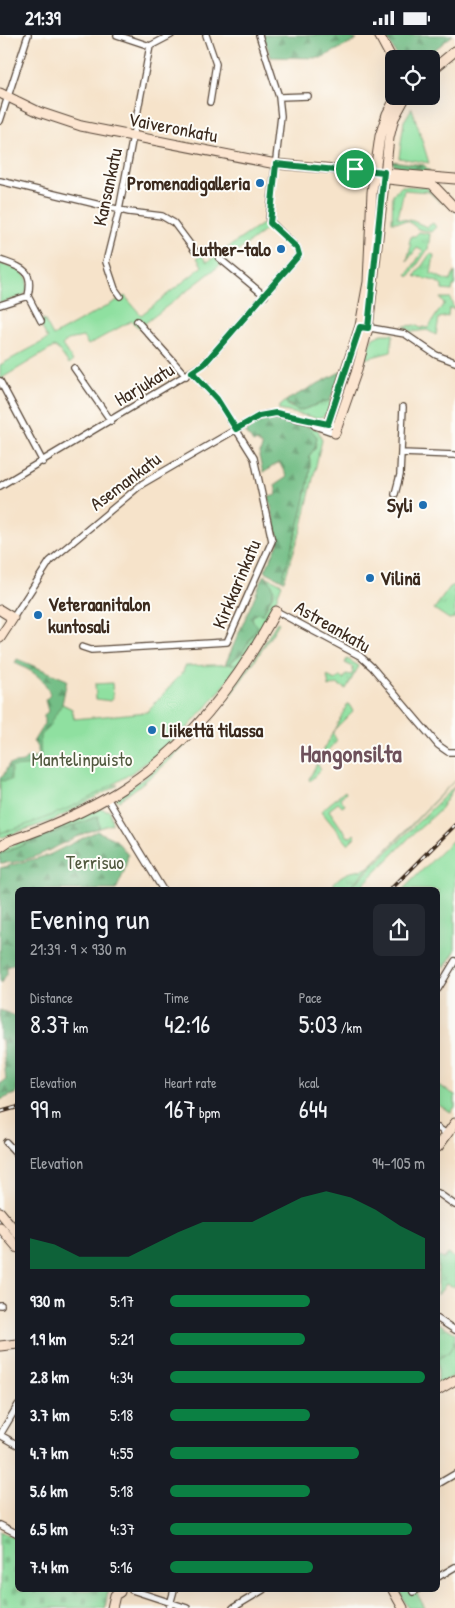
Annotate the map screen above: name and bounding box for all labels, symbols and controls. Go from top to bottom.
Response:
text: 21:39 [25,5,61,31]
map controls [385,50,440,105]
button: locate [385,50,440,105]
street label: Vaiveronkatu [126,106,220,148]
street label: Kansankatu [86,145,128,228]
pin [334,148,376,190]
icon: arrive [341,155,369,183]
place label: Promenadigalleria [127,170,251,197]
marker: Promenadigalleria [254,177,266,189]
place label: Luther-talo [193,236,271,262]
marker: Luther-talo [275,243,287,255]
street label: Harjukatu [109,356,179,412]
street label: Asemankatu [84,446,166,516]
place label: Syli [387,492,413,519]
marker: Syli [417,499,429,511]
street label: Kirkkarinkatu [206,535,267,633]
place label: Vilinä [380,565,421,591]
marker: Vilinä [364,572,376,584]
place label: Veteraanitalon kuntosali [48,591,151,639]
street label: Astreankatu [290,594,376,658]
marker: Veteraanitalon kuntosali [32,609,44,621]
place label: Liikettä tilassa [162,717,264,743]
marker: Liikettä tilassa [146,724,158,736]
district label: Hangonsilta [300,737,402,770]
park label: Mantelinpuisto [32,746,133,772]
park label: Terrisuo [66,849,124,875]
text: Evening run [30,900,150,938]
button: share [373,904,425,956]
text: 21:39 · 9 × 930 m [30,938,126,960]
text: Distance [30,988,73,1007]
text: Time [164,988,189,1007]
text: Pace [299,988,322,1007]
text: 8.37 [30,1007,70,1041]
text: 42:16 [164,1007,210,1041]
text: 5:03 [299,1007,337,1041]
text: km [70,1018,88,1037]
text: /km [337,1018,362,1037]
text: Elevation [30,1073,77,1092]
text: Heart rate [164,1073,217,1092]
text: kcal [299,1073,319,1092]
text: 99 [30,1092,48,1126]
text: 167 [164,1092,196,1126]
text: 644 [299,1092,327,1126]
text: m [48,1103,61,1122]
text: bpm [196,1103,220,1122]
text: Elevation [30,1152,83,1174]
text: 94–105 m [372,1152,425,1174]
text: 930 m [30,1290,65,1312]
text: 5:17 [110,1290,134,1312]
text: 1.9 km [30,1328,66,1350]
text: 5:21 [110,1328,134,1350]
text: 2.8 km [30,1366,69,1388]
text: 4:34 [110,1366,133,1388]
text: 3.7 km [30,1404,70,1426]
text: 5:18 [110,1404,133,1426]
text: 4.7 km [30,1442,69,1464]
text: 4:55 [110,1442,133,1464]
text: 5.6 km [30,1480,68,1502]
text: 5:18 [110,1480,133,1502]
text: 6.5 km [30,1518,68,1540]
text: 4:37 [110,1518,135,1540]
text: 7.4 km [30,1556,69,1578]
text: 5:16 [110,1556,133,1578]

